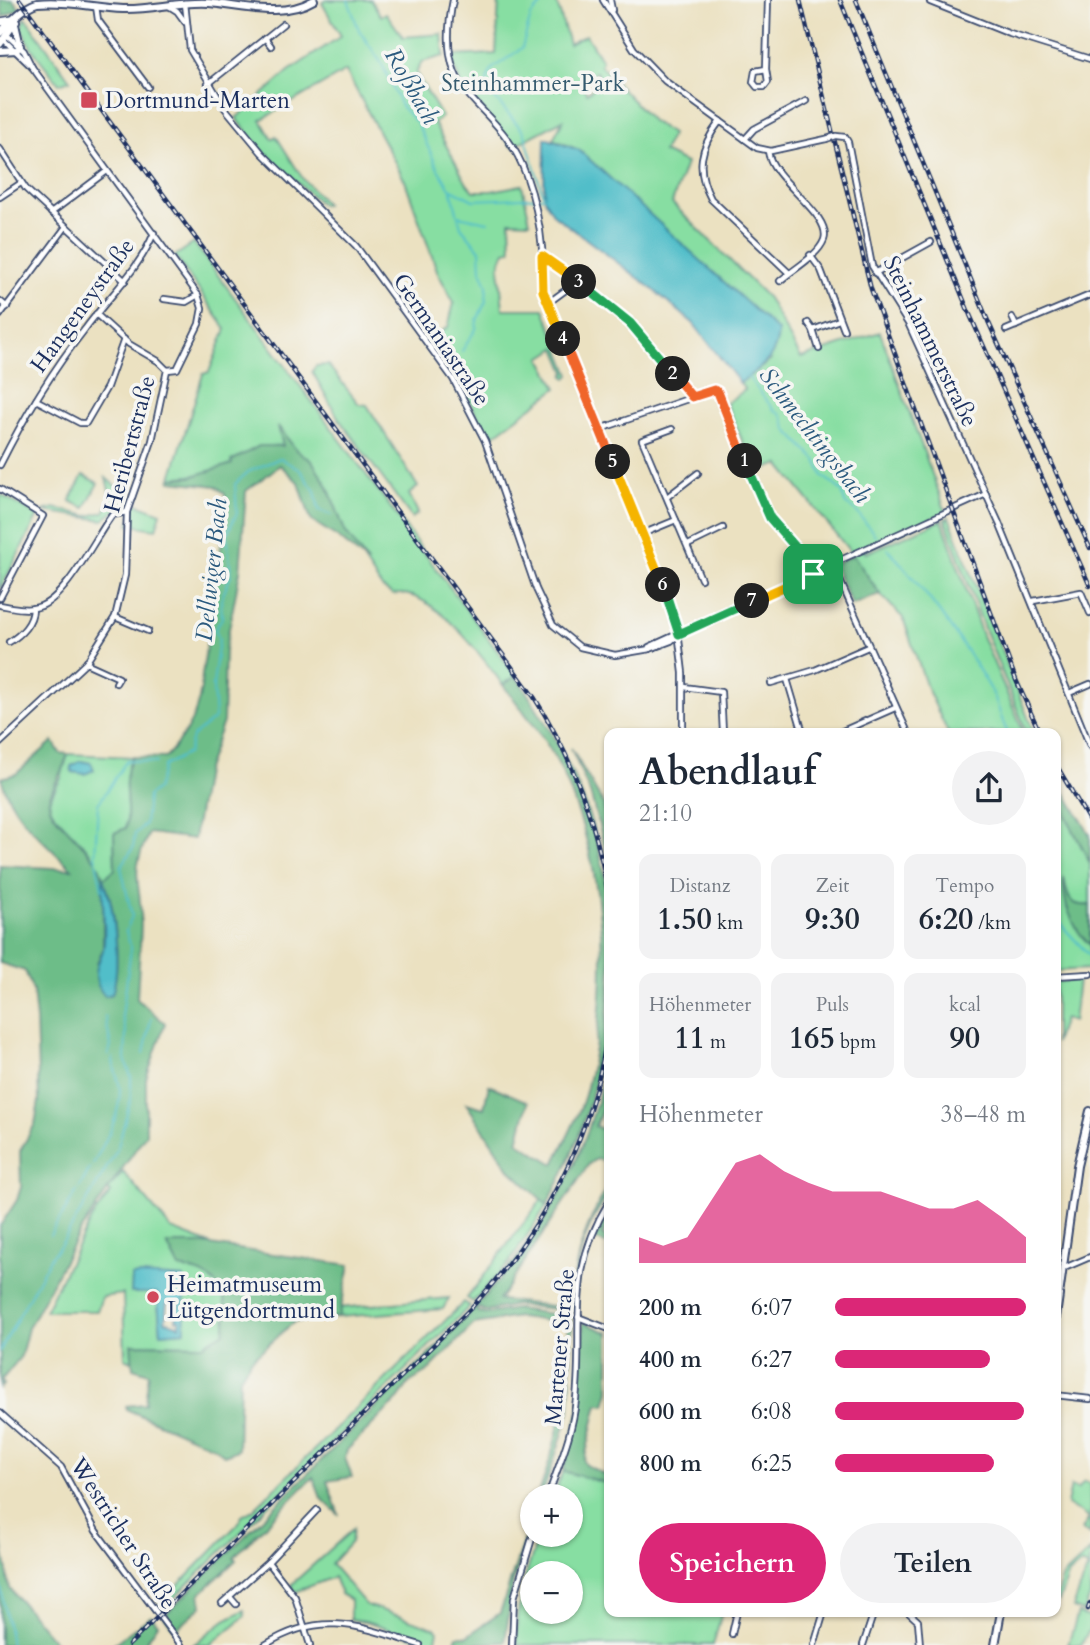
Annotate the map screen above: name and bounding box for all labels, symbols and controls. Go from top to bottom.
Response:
water label: Roßbach [377,42,447,131]
park label: Steinhammer-Park [441,68,625,99]
place label: Dortmund-Marten [105,85,290,116]
marker: Dortmund-Marten [79,90,99,110]
street label: Hangeneystraße [23,232,142,379]
street label: Steinhammerstraße [876,251,985,432]
pin: 3 [562,264,596,300]
street label: Germaniastraße [386,267,497,412]
text: 3 [574,268,583,294]
pin: 4 [546,322,580,356]
text: 4 [558,325,567,351]
pin: 2 [656,356,690,392]
text: 2 [668,360,677,386]
water label: Schmechtingsbach [751,360,878,511]
street label: Heribertstraße [96,372,163,516]
pin: 5 [596,444,630,480]
pin: 1 [728,444,762,478]
text: 1 [740,447,749,473]
text: 5 [608,448,617,474]
water label: Dellwiger Bach [188,496,235,643]
pin [783,544,843,604]
icon: arrive [794,555,832,593]
pin: 6 [646,568,680,602]
text: 6 [658,571,667,597]
pin: 7 [734,584,770,618]
text: 7 [747,587,756,613]
text: Abendlauf [639,746,816,798]
button: share [952,751,1026,825]
text: 21:10 [639,798,692,829]
text: Distanz [670,873,730,899]
text: Zeit [816,873,849,899]
text: Tempo [935,873,994,899]
text: 1.50 [657,899,712,940]
text: 9:30 [805,899,860,940]
text: 6:20 [919,899,973,940]
text: km [712,910,743,936]
text: /km [973,910,1011,936]
text: Höhenmeter [649,992,751,1018]
text: Puls [816,992,849,1018]
text: kcal [949,992,981,1018]
text: 11 [674,1018,705,1059]
text: 165 [789,1018,835,1059]
text: 90 [949,1018,980,1059]
text: m [705,1029,726,1055]
text: bpm [835,1029,876,1055]
text: Höhenmeter [639,1099,763,1130]
text: 38–48 m [941,1099,1026,1130]
street label: Martener Straße [537,1267,582,1427]
place label: Heimatmuseum Lütgendortmund [167,1269,336,1326]
marker: Heimatmuseum Lütgendortmund [145,1289,161,1305]
text: 200 m [639,1292,702,1323]
text: 6:07 [751,1292,792,1323]
text: 400 m [639,1344,702,1375]
text: 6:27 [751,1344,792,1375]
text: 600 m [639,1396,702,1427]
text: 6:08 [751,1396,792,1427]
text: 800 m [639,1448,702,1479]
text: 6:25 [751,1448,792,1479]
street label: Westricher Straße [62,1451,184,1615]
map controls [520,1484,583,1624]
button: + [520,1484,583,1547]
button: Speichern [639,1523,826,1603]
button: Teilen [840,1523,1026,1603]
button: − [520,1561,583,1624]

